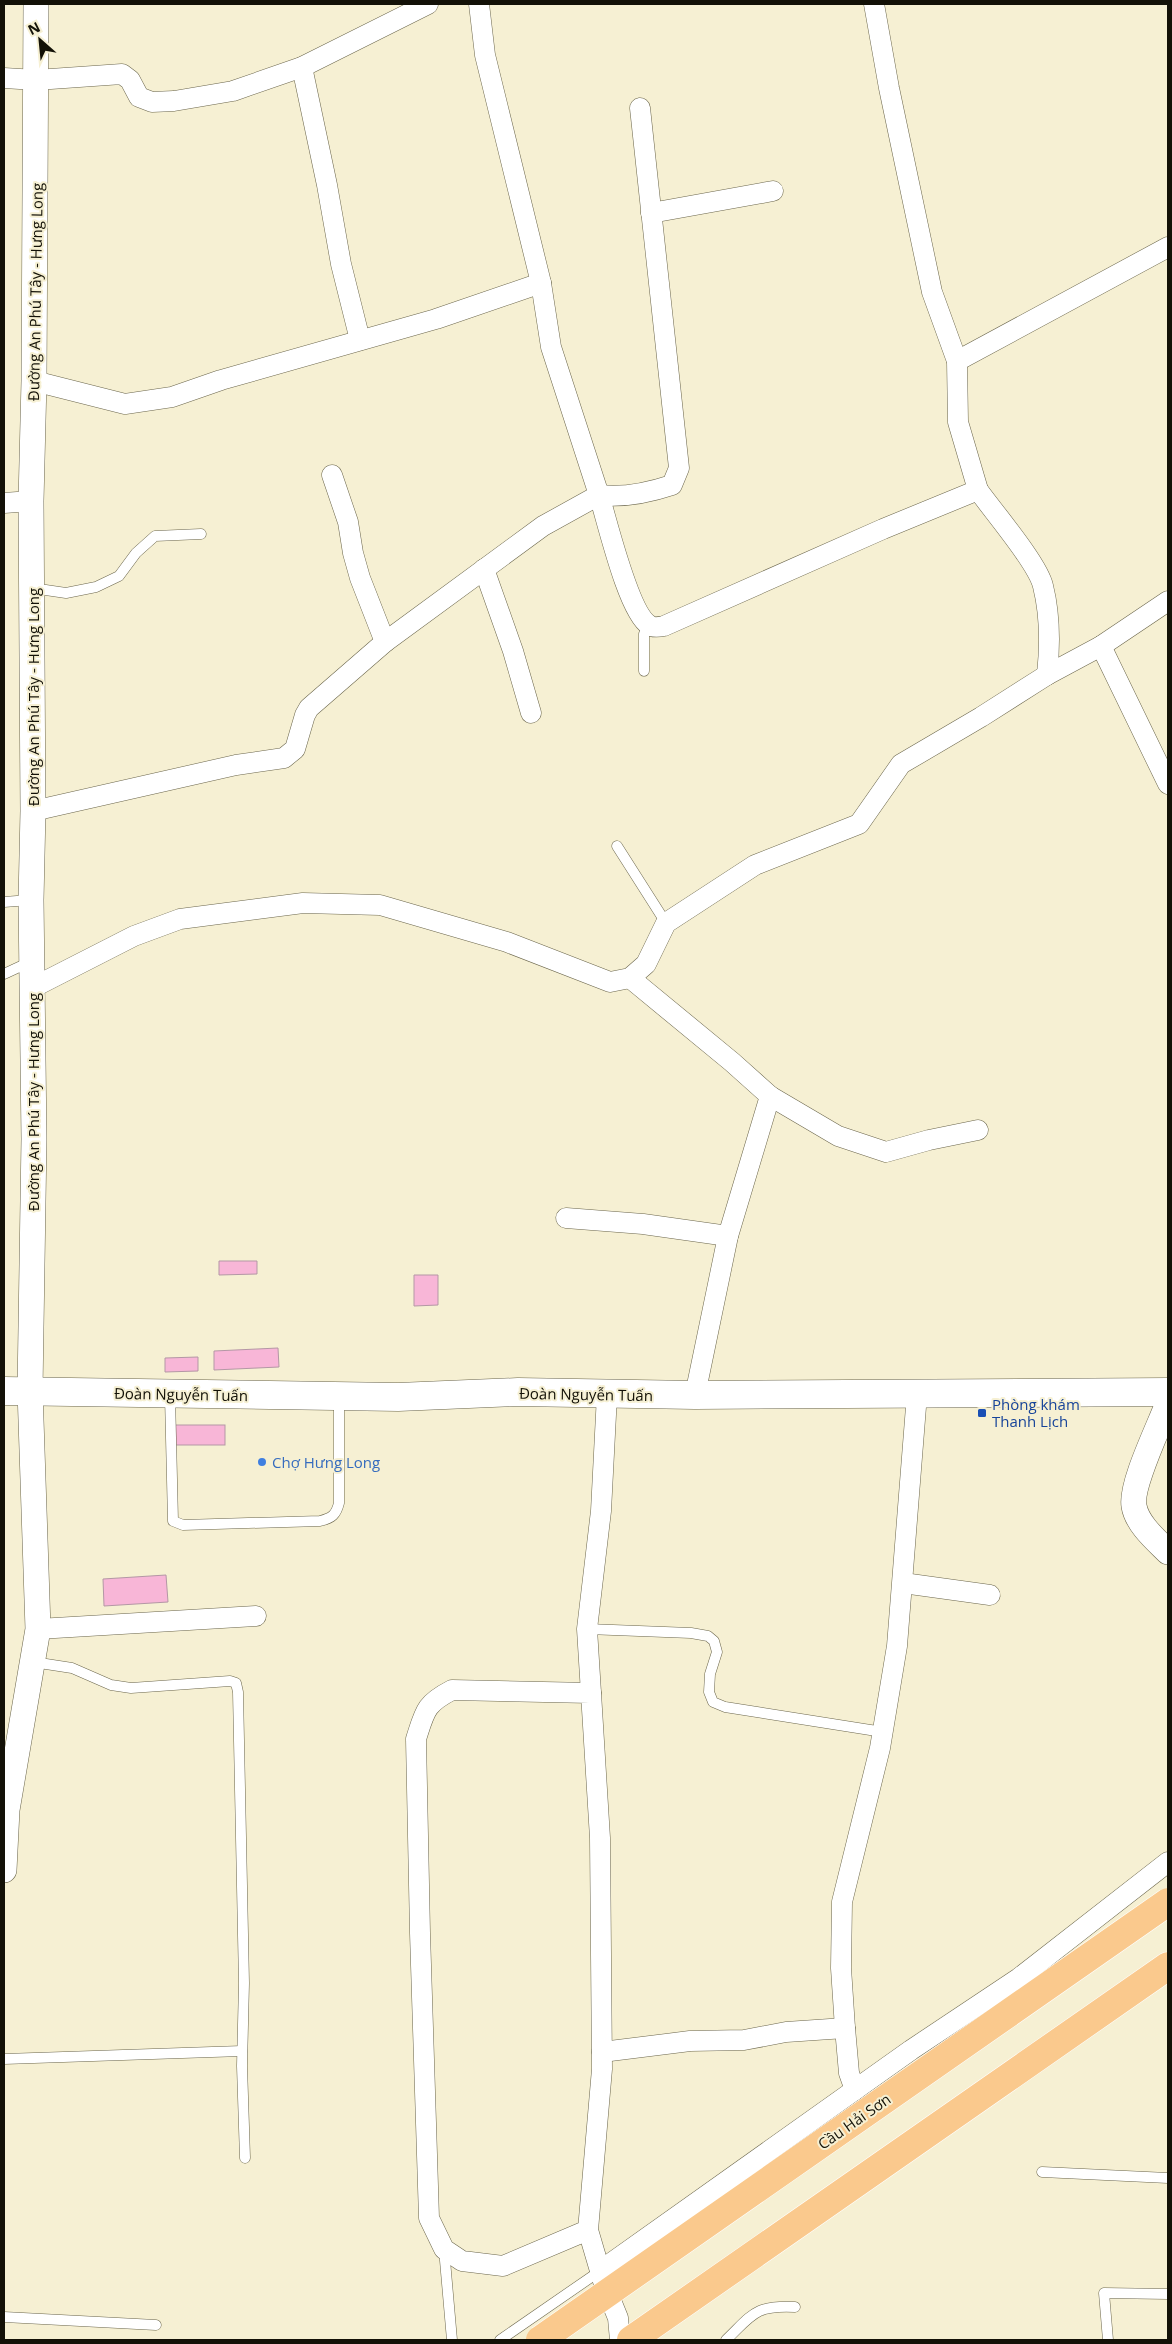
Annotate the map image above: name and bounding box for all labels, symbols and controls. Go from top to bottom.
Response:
north arrow [15,15,65,65]
text: N [24,17,43,39]
street label: Đường An Phú Tây - Hưng Long [23,183,47,401]
street label: Đường An Phú Tây - Hưng Long [23,588,43,806]
street label: Đường An Phú Tây - Hưng Long [23,993,43,1211]
street label: Đoàn Nguyễn Tuấn [114,1383,248,1405]
street label: Đoàn Nguyễn Tuấn [519,1383,653,1405]
place label: Phòng khám Thanh Lịch [992,1394,1080,1431]
marker: Phòng khám Thanh Lịch [976,1407,988,1419]
place label: Chợ Hưng Long [272,1452,380,1472]
marker: Chợ Hưng Long [256,1456,268,1468]
street label: Cầu Hải Sơn [814,2089,894,2153]

